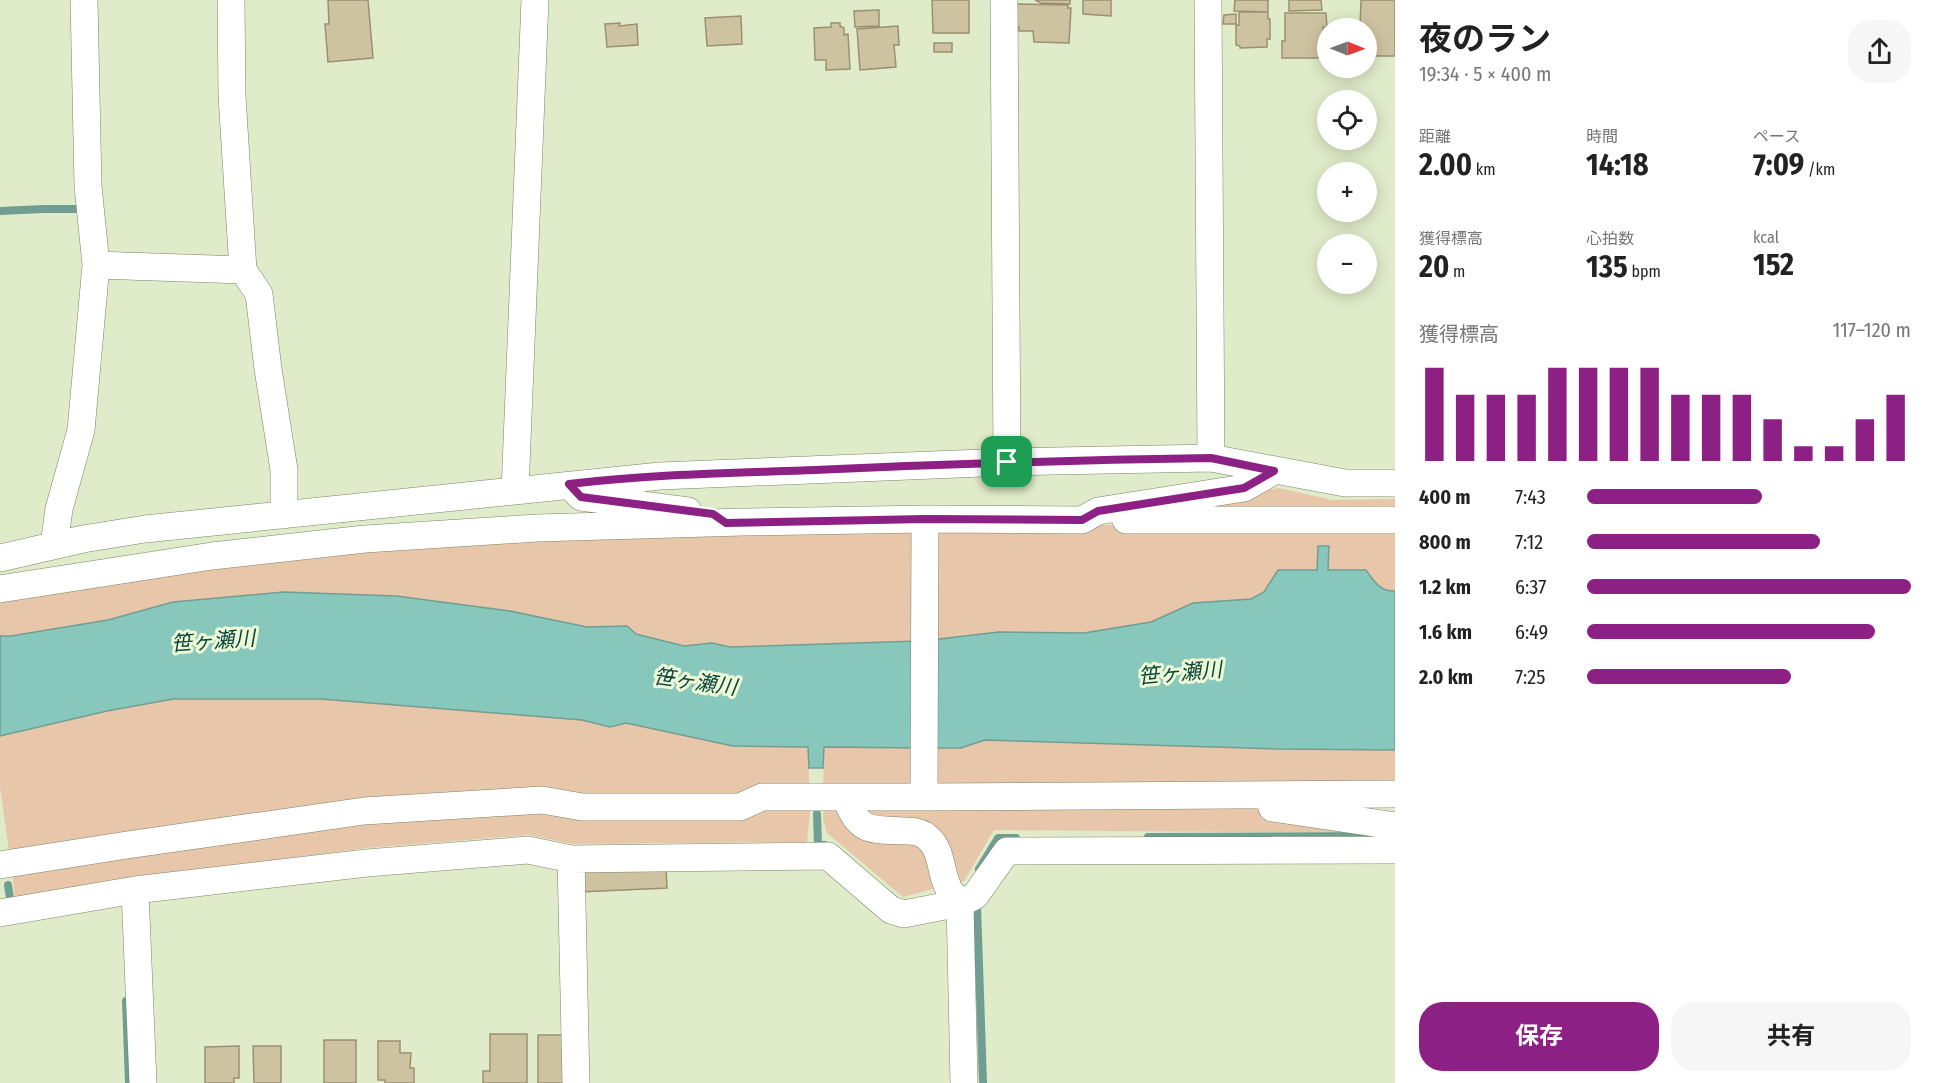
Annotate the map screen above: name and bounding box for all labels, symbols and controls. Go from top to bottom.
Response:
north arrow [1317,18,1377,78]
map controls [1317,18,1377,294]
text: 夜のラン [1419,19,1551,59]
button: share [1848,20,1911,83]
text: 19:34 · 5 × 400 m [1419,62,1551,86]
button: locate [1317,90,1377,150]
text: 距離 [1419,127,1451,146]
text: 時間 [1586,127,1618,146]
text: ペース [1753,127,1800,146]
text: 2.00 [1419,147,1472,183]
text: 14:18 [1586,147,1649,183]
text: 7:09 [1753,147,1804,183]
text: km [1472,160,1496,179]
text: /km [1804,160,1835,179]
button: + [1317,162,1377,222]
text: kcal [1753,228,1779,247]
text: 獲得標高 [1419,229,1483,248]
text: 心拍数 [1586,229,1634,248]
button: − [1317,234,1377,294]
text: 152 [1753,247,1794,283]
text: 20 [1419,249,1449,285]
text: 135 [1586,249,1628,285]
text: m [1449,262,1465,281]
text: bpm [1628,262,1661,281]
text: 117–120 m [1832,318,1911,342]
text: 獲得標高 [1419,322,1499,346]
pin [981,436,1032,487]
icon: arrive [990,445,1023,478]
text: 400 m [1419,485,1471,509]
text: 7:43 [1515,485,1546,509]
text: 800 m [1419,530,1471,554]
text: 7:12 [1515,530,1543,554]
text: 1.2 km [1419,575,1471,599]
text: 6:37 [1515,575,1546,599]
text: 1.6 km [1419,620,1472,644]
text: 6:49 [1515,620,1548,644]
water label: 笹ヶ瀬川 [170,625,258,657]
water label: 笹ヶ瀬川 [1137,656,1225,690]
water label: 笹ヶ瀬川 [652,663,740,701]
text: 2.0 km [1419,665,1473,689]
text: 7:25 [1515,665,1545,689]
button: 保存 [1419,1002,1659,1071]
button: 共有 [1671,1002,1911,1071]

